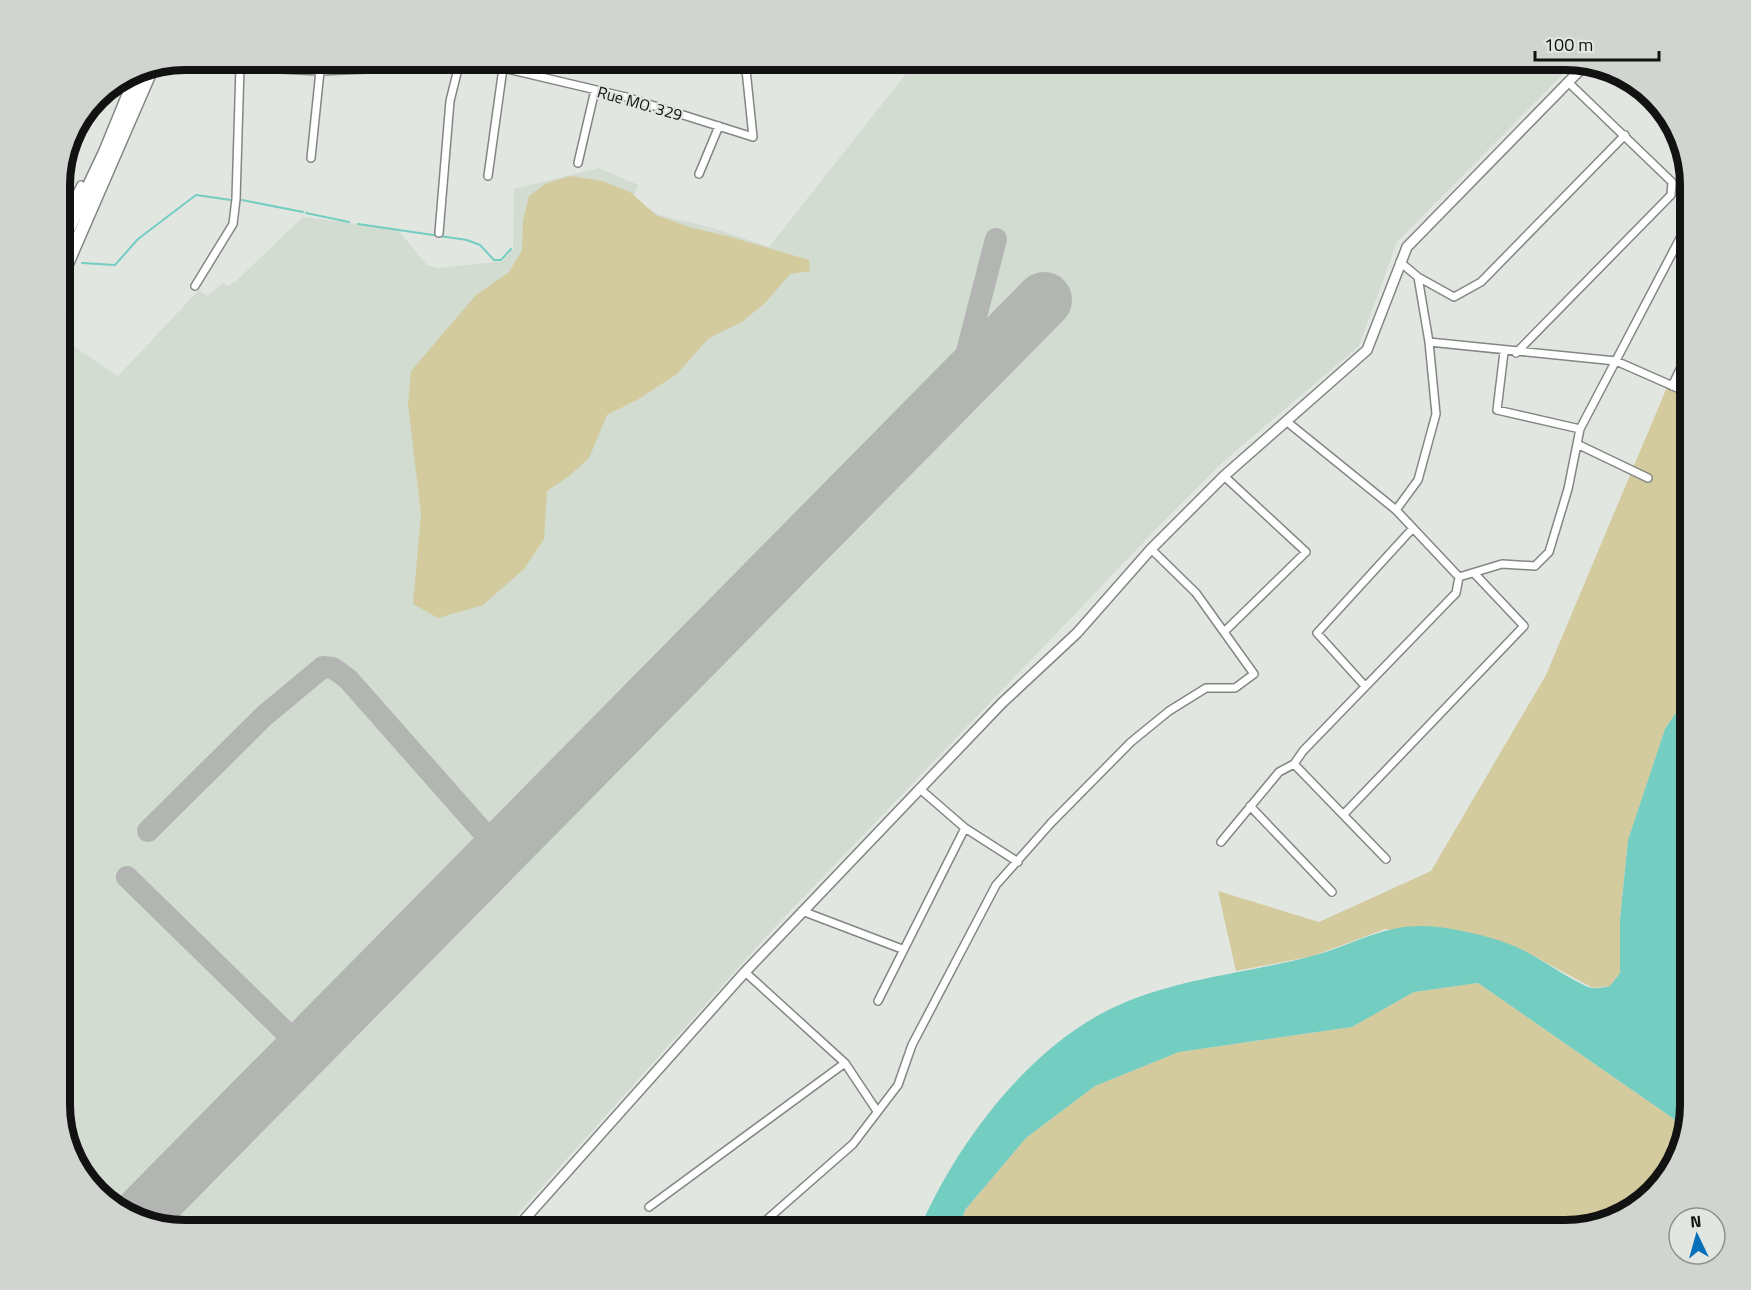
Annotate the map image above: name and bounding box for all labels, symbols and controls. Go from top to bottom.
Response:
scale bar [1535,24,1660,62]
text: 100 m [1544,31,1593,58]
street label: Rue MO. 329 [595,79,685,127]
north arrow [1667,1206,1727,1266]
text: N [1689,1209,1702,1233]

